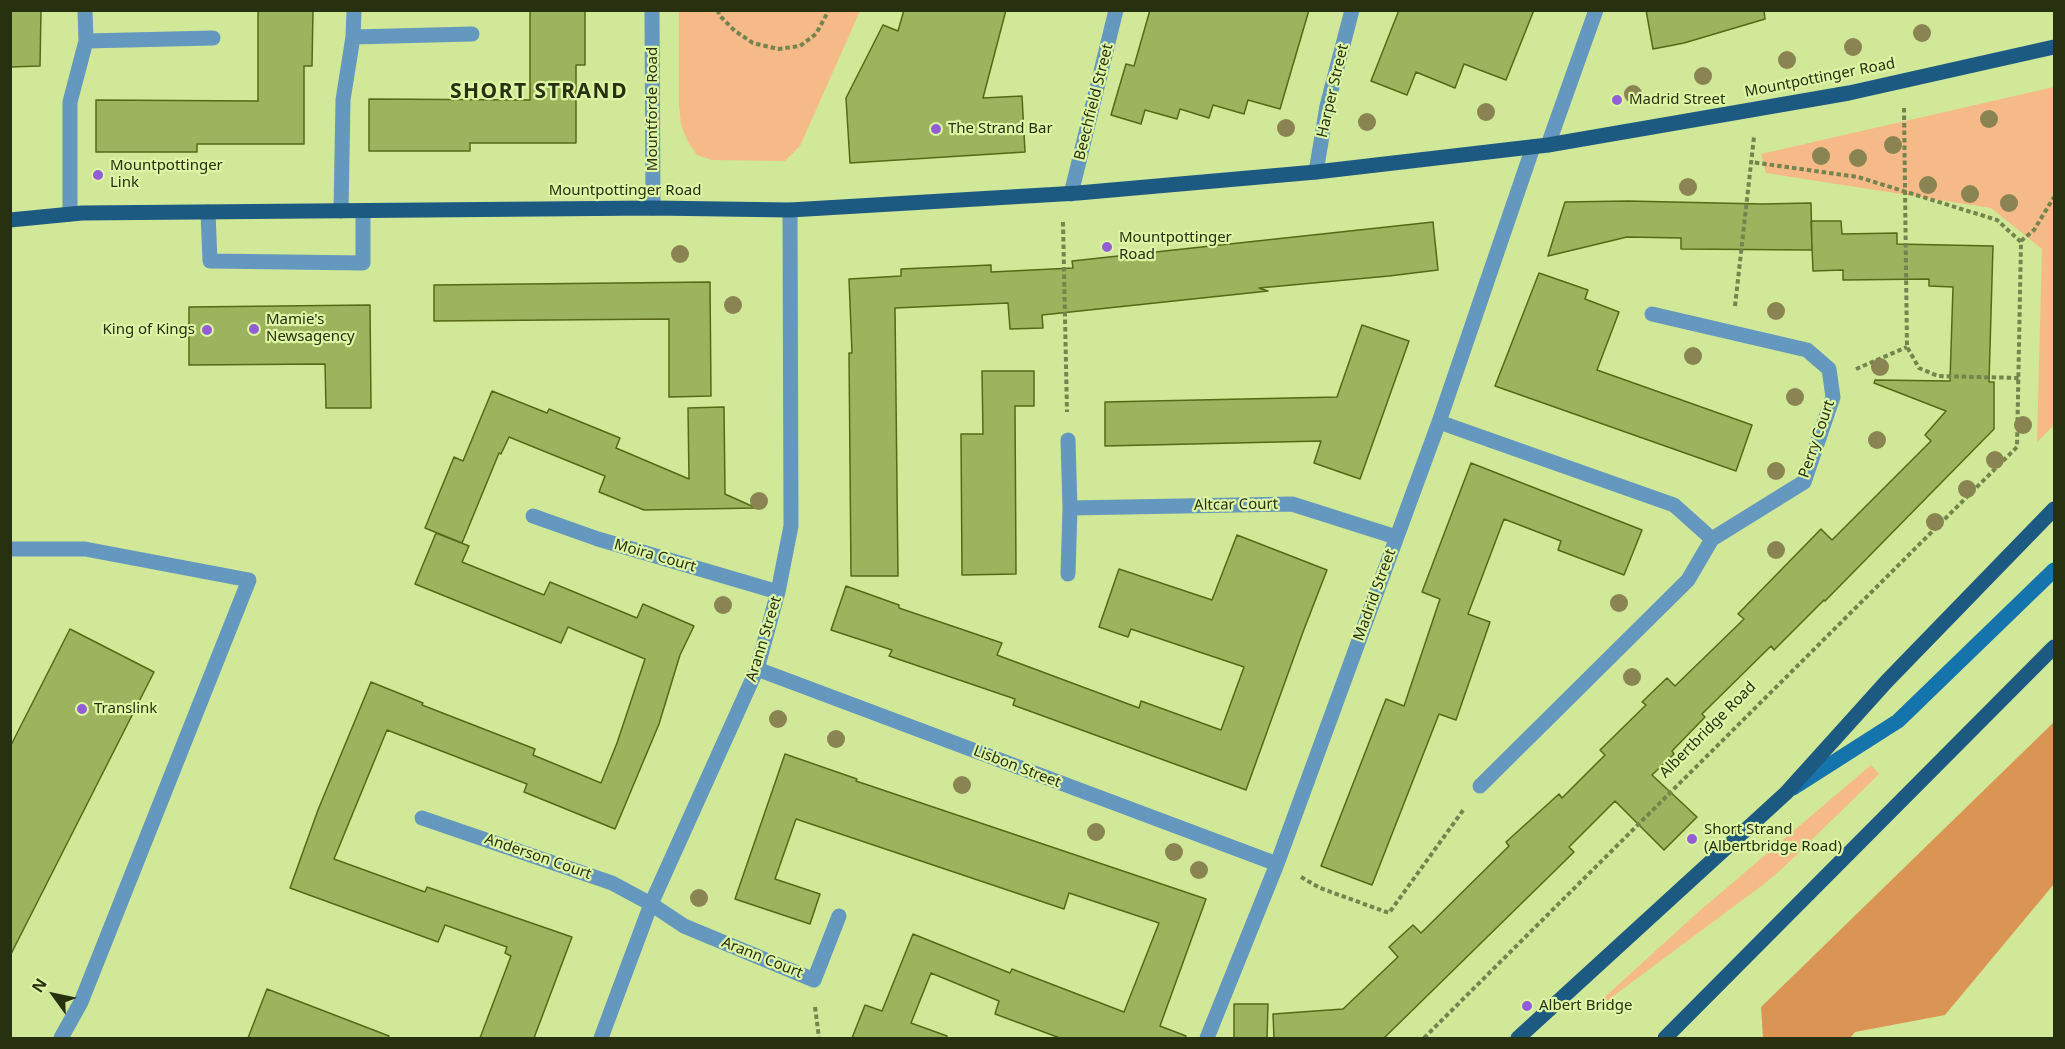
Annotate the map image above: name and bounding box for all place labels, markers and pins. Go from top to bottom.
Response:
place label: Madrid Street [1629,91,1725,109]
marker: Madrid Street [1610,93,1624,107]
place label: The Strand Bar [948,120,1053,138]
marker: The Strand Bar [929,122,943,136]
place label: Mountpottinger Link [110,157,223,192]
marker: Mountpottinger Link [91,168,105,182]
place label: Mountpottinger Road [1119,229,1232,264]
marker: Mountpottinger Road [1100,240,1114,254]
place label: Mamie's Newsagency [266,311,355,346]
place label: King of Kings [102,321,195,339]
marker: Mamie's Newsagency [247,322,261,336]
marker: King of Kings [200,323,214,337]
place label: Translink [94,700,157,718]
marker: Translink [75,702,89,716]
place label: Short Strand (Albertbridge Road) [1704,821,1842,856]
marker: Short Strand (Albertbridge Road) [1685,832,1699,846]
place label: Albert Bridge [1539,997,1632,1015]
marker: Albert Bridge [1520,999,1534,1013]

